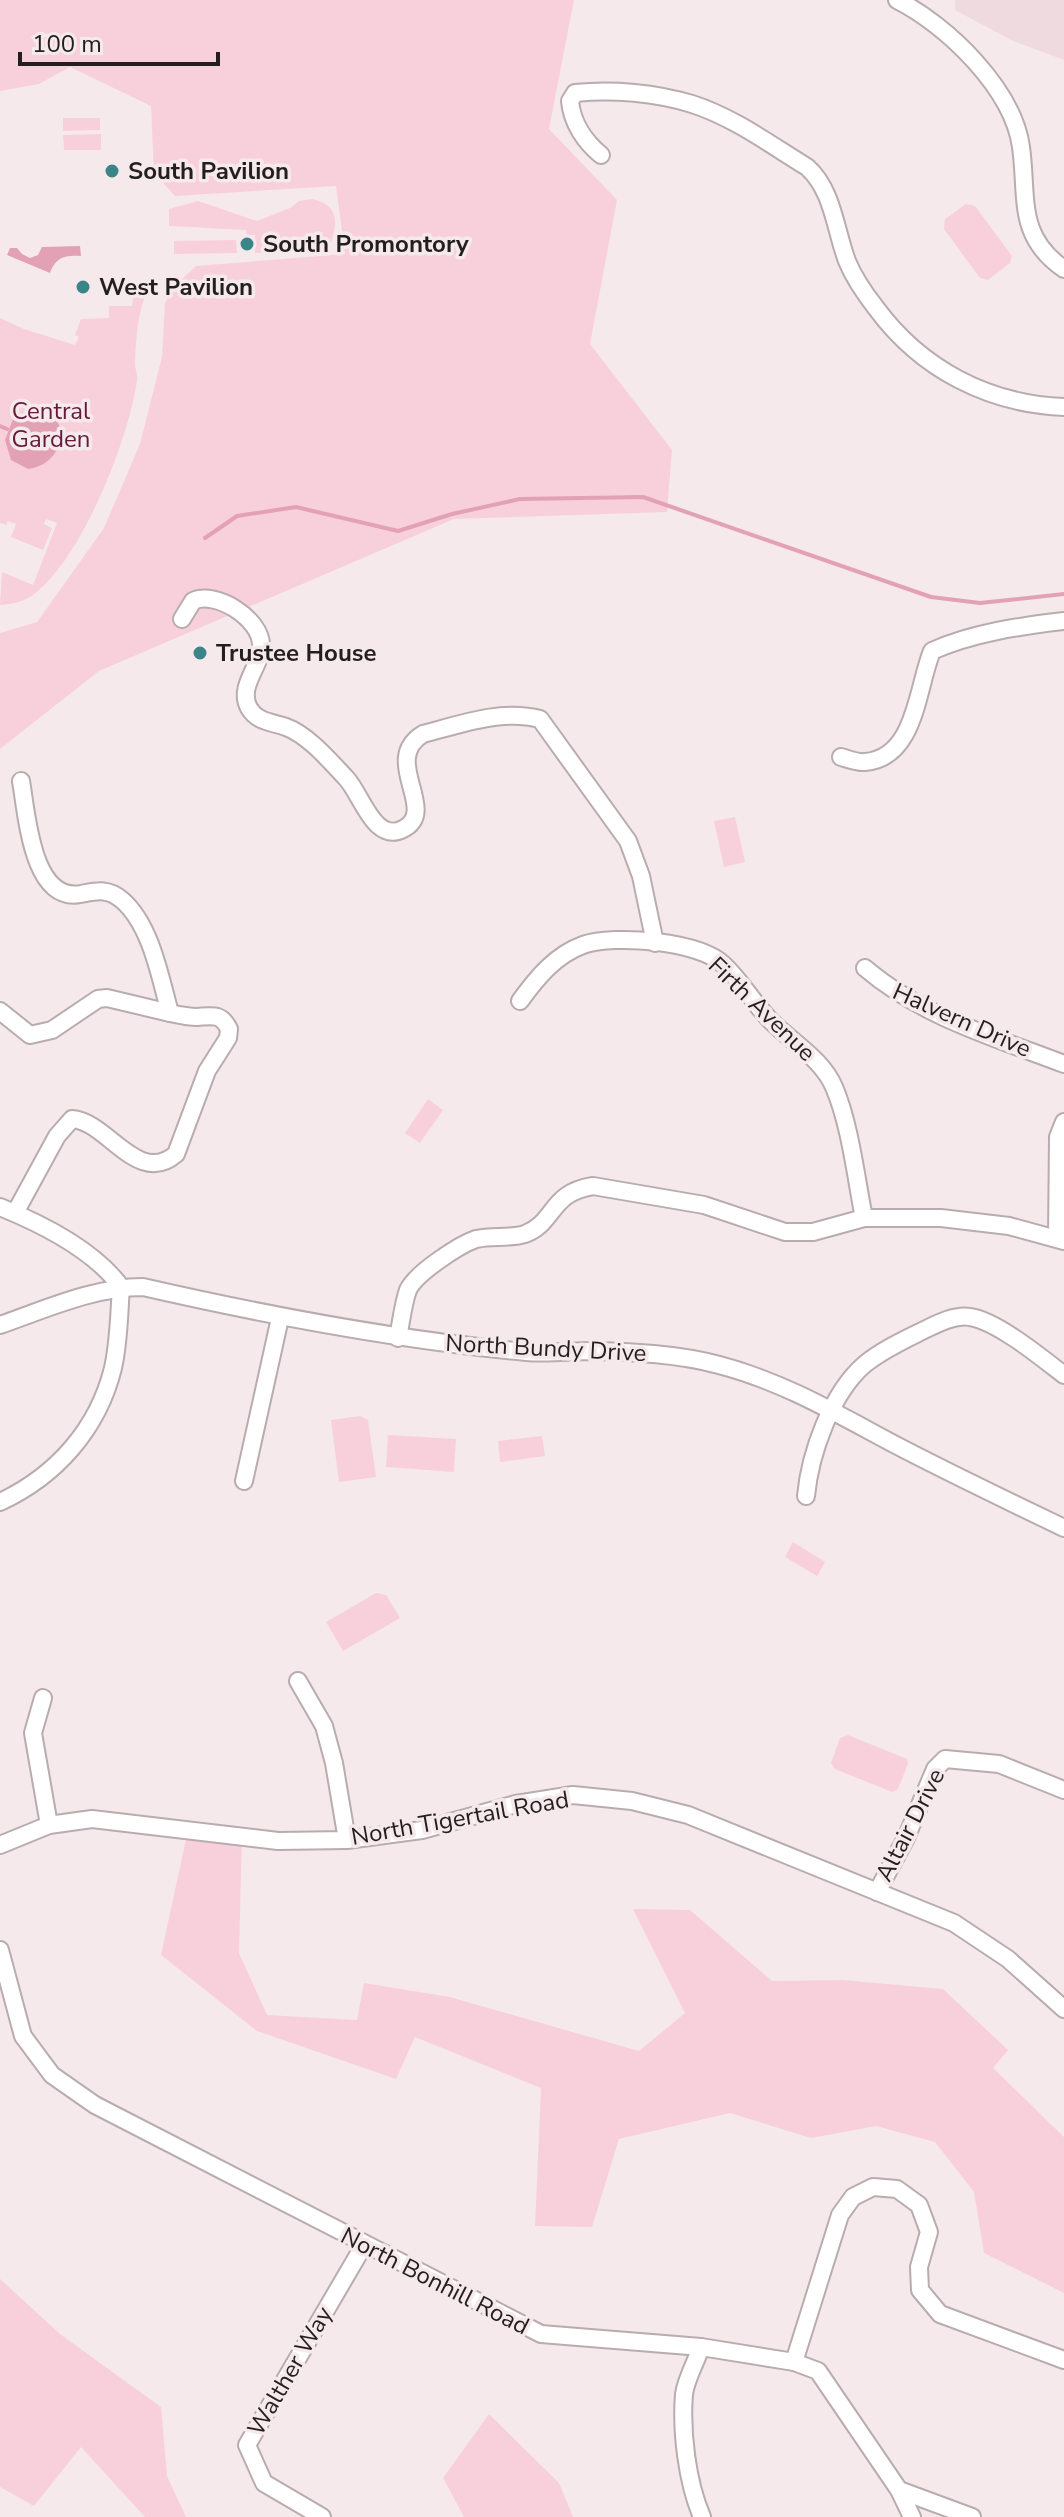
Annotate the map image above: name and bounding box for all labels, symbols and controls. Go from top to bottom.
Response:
scale bar [20,16,218,66]
text: 100 m [32,28,102,60]
place label: South Pavilion [128,155,289,187]
marker: South Pavilion [103,162,121,180]
place label: South Promontory [263,228,469,260]
marker: South Promontory [238,235,256,253]
place label: West Pavilion [99,271,253,303]
marker: West Pavilion [74,278,92,296]
park label: Central Garden [12,395,90,455]
place label: Trustee House [216,637,377,669]
marker: Trustee House [191,644,209,662]
street label: Firth Avenue [701,950,823,1068]
street label: Halvern Drive [888,975,1036,1065]
street label: North Bundy Drive [445,1327,647,1369]
street label: Altair Drive [868,1763,952,1887]
street label: North Tigertail Road [349,1783,571,1853]
street label: North Bonhill Road [335,2220,535,2342]
street label: Walther Way [240,2300,340,2441]

